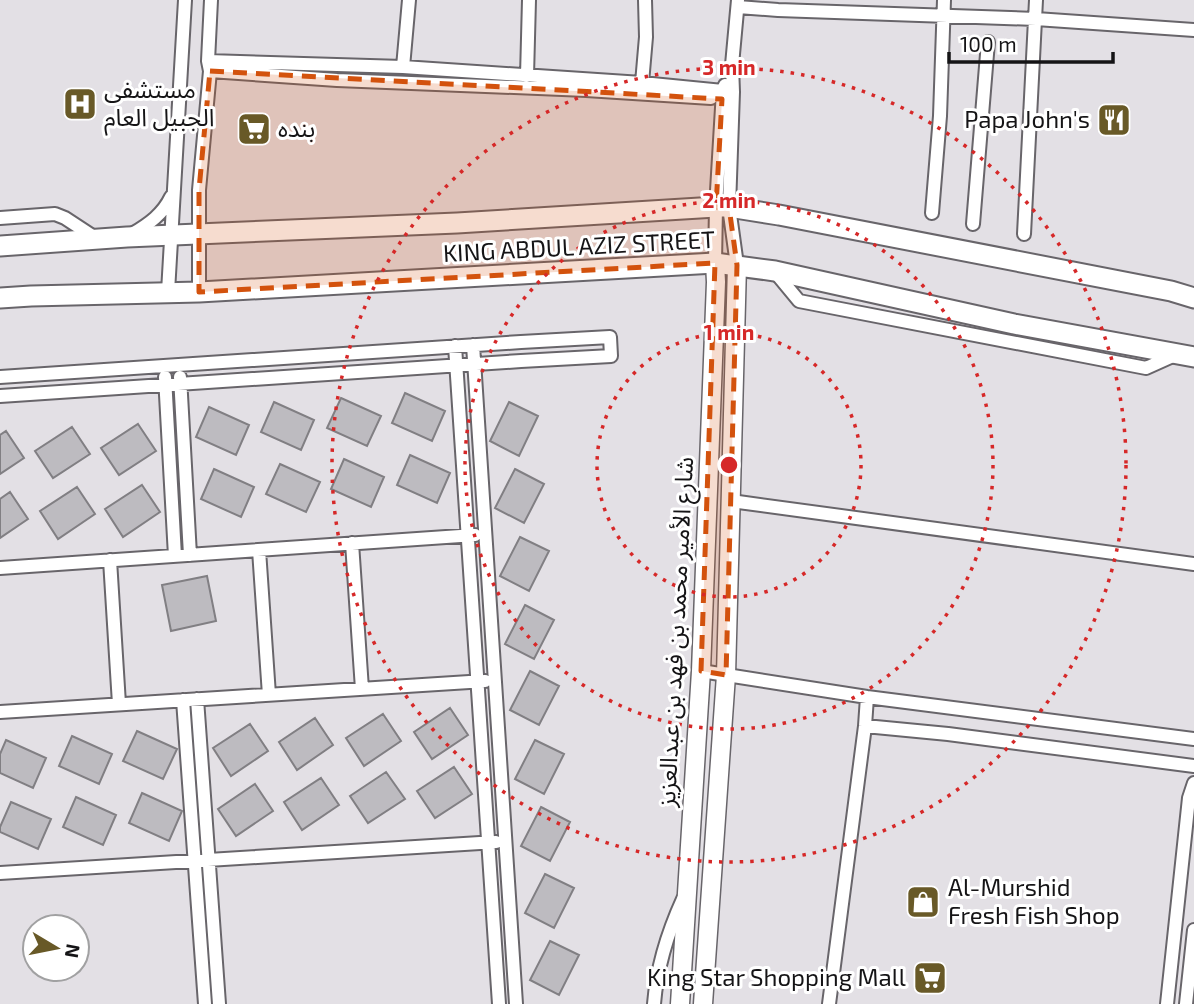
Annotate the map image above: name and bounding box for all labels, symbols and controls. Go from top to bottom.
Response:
scale bar [949,21,1114,65]
text: 100 m [960,31,1017,56]
text: 3 min [702,54,756,79]
place label: مستشفى الجبيل العام [104,74,214,136]
hospital icon: مستشفى الجبيل العام [61,85,99,123]
restaurant icon: Papa John's [1095,101,1133,139]
place label: Papa John's [964,104,1090,133]
supermarket icon: بنده [235,110,273,148]
place label: بنده [278,113,315,142]
text: 2 min [702,187,756,212]
street label: KING ABDUL AZIZ STREET [442,224,716,267]
text: 1 min [704,319,754,344]
centre of rings [717,453,741,477]
street label: شارع الأمير محمد بن فهد بن عبدالعزيز [651,456,702,809]
place label: Al-Murshid Fresh Fish Shop [948,872,1120,929]
shop icon: Al-Murshid Fresh Fish Shop [904,883,942,921]
north arrow [21,913,91,983]
text: N [61,942,86,960]
supermarket icon: King Star Shopping Mall [911,959,949,997]
place label: King Star Shopping Mall [647,962,906,991]

